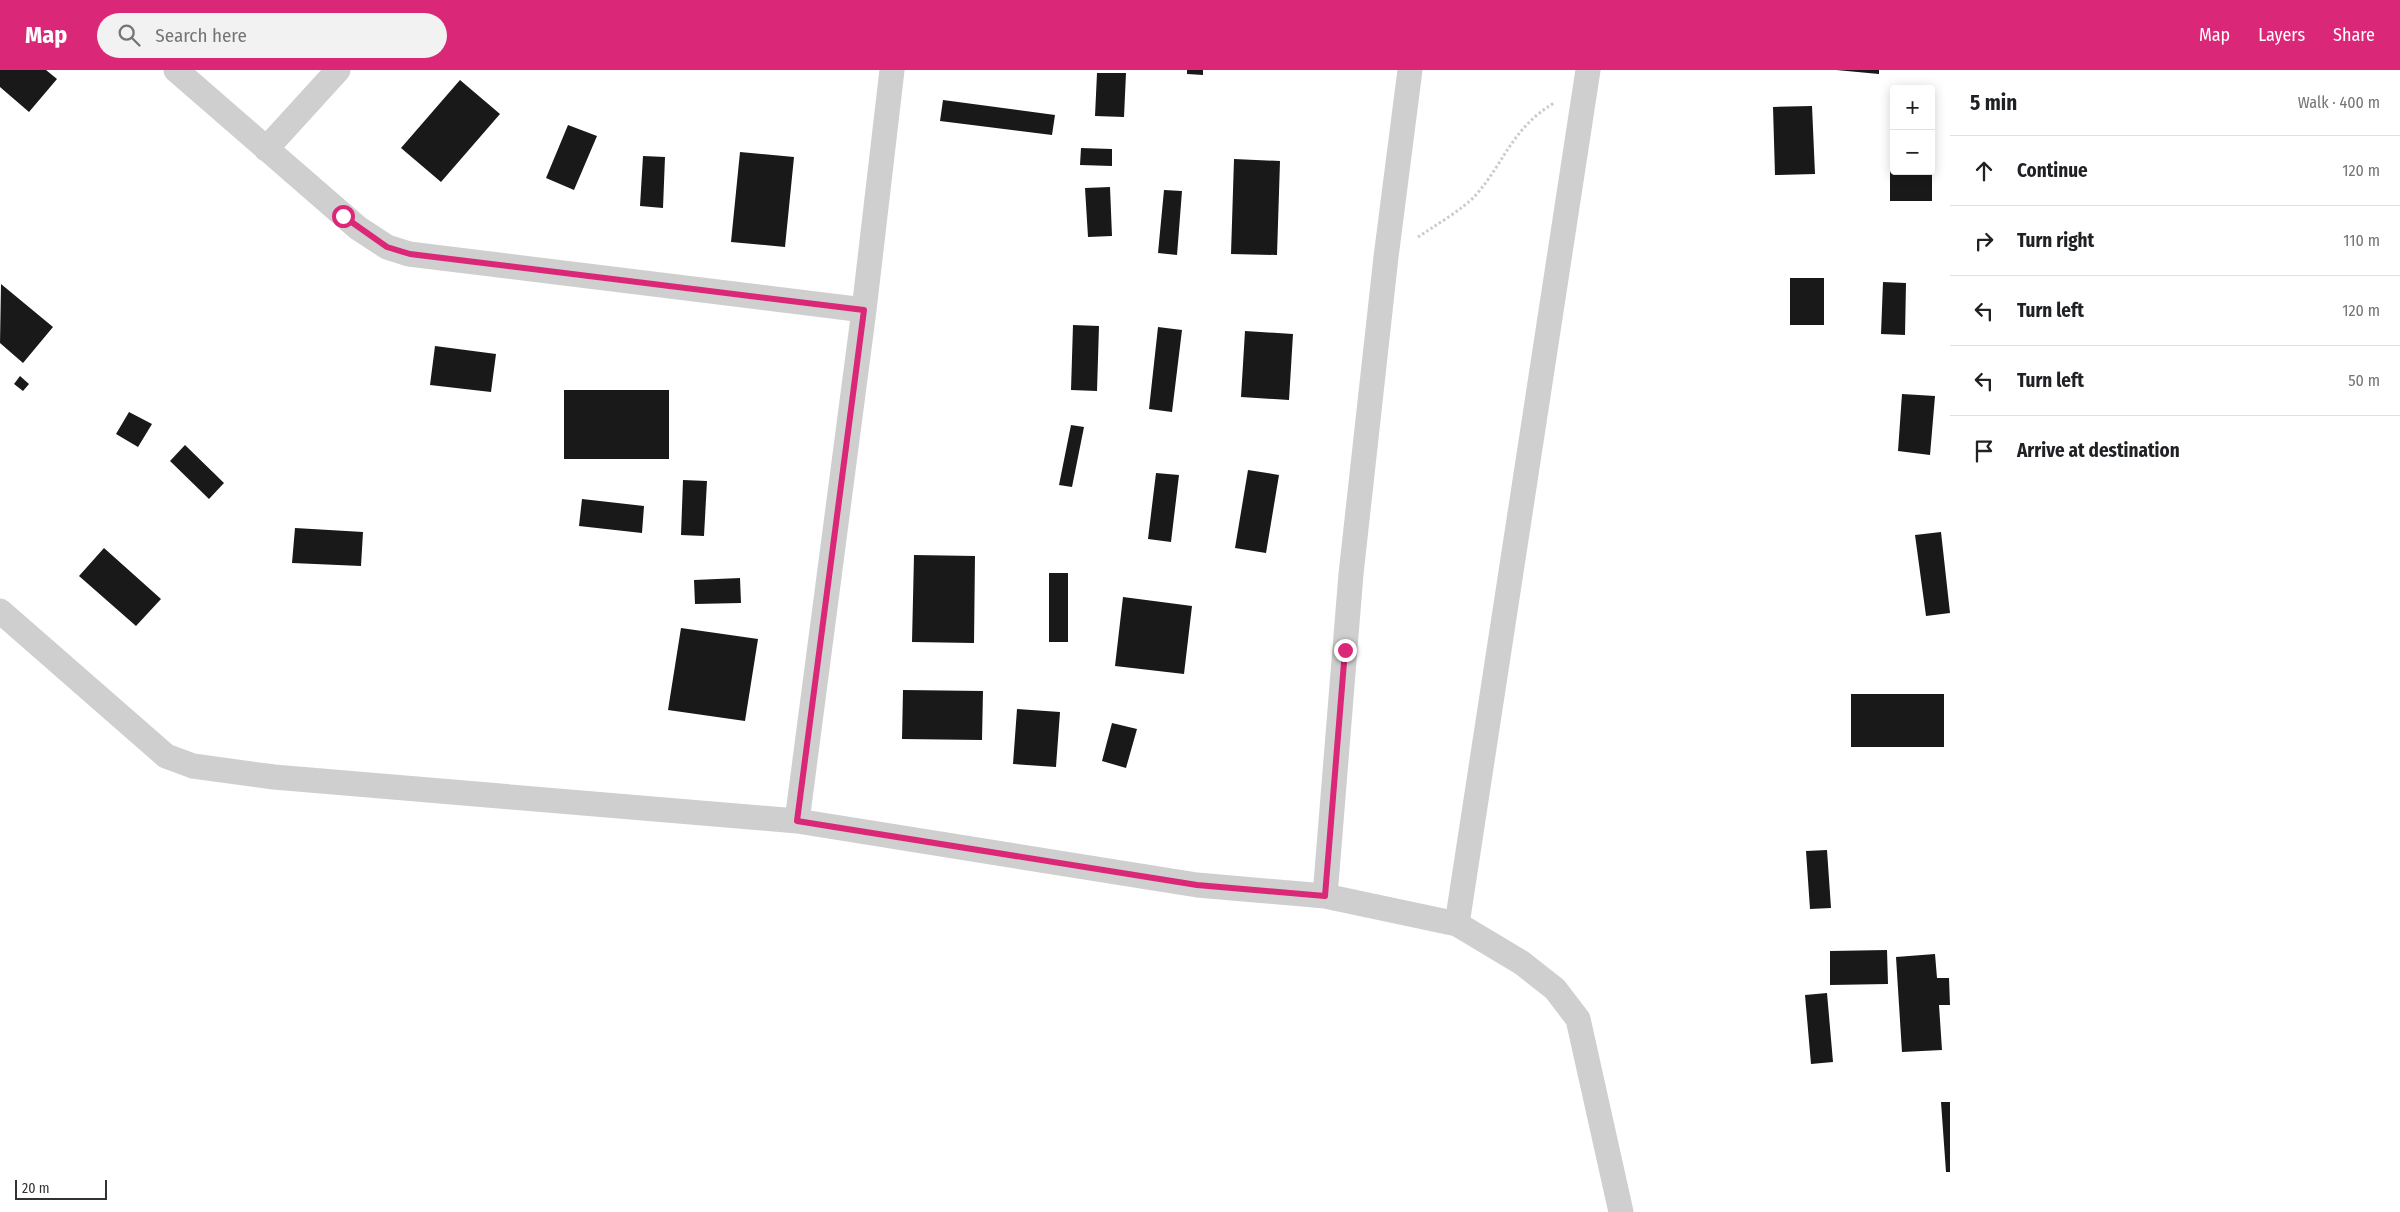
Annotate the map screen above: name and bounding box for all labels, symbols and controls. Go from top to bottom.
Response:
search box [97,13,447,58]
text: Map [25,21,67,49]
icon: search [115,21,143,49]
text: Search here [155,24,247,47]
text: Map [2199,24,2230,46]
text: Layers [2258,24,2305,46]
text: Share [2333,24,2375,46]
map controls [1890,85,1935,175]
button: + [1890,85,1935,130]
text: 5 min [1970,90,2017,116]
text: Walk · 400 m [2298,93,2380,112]
button: − [1890,130,1935,175]
icon: ahead [1970,157,1998,185]
text: Continue [2017,159,2088,182]
text: 120 m [2342,161,2380,180]
route start [332,205,355,228]
icon: right [1970,227,1998,255]
text: Turn right [2017,229,2094,252]
text: 110 m [2343,231,2380,250]
icon: left [1970,297,1998,325]
text: Turn left [2017,299,2084,322]
text: 120 m [2342,301,2380,320]
icon: left [1970,367,1998,395]
text: Turn left [2017,369,2084,392]
text: 50 m [2348,371,2380,390]
icon: arrive [1970,437,1998,465]
text: Arrive at destination [2017,439,2180,462]
route end [1334,639,1357,662]
scale bar [15,1177,108,1200]
text: 20 m [22,1180,50,1197]

